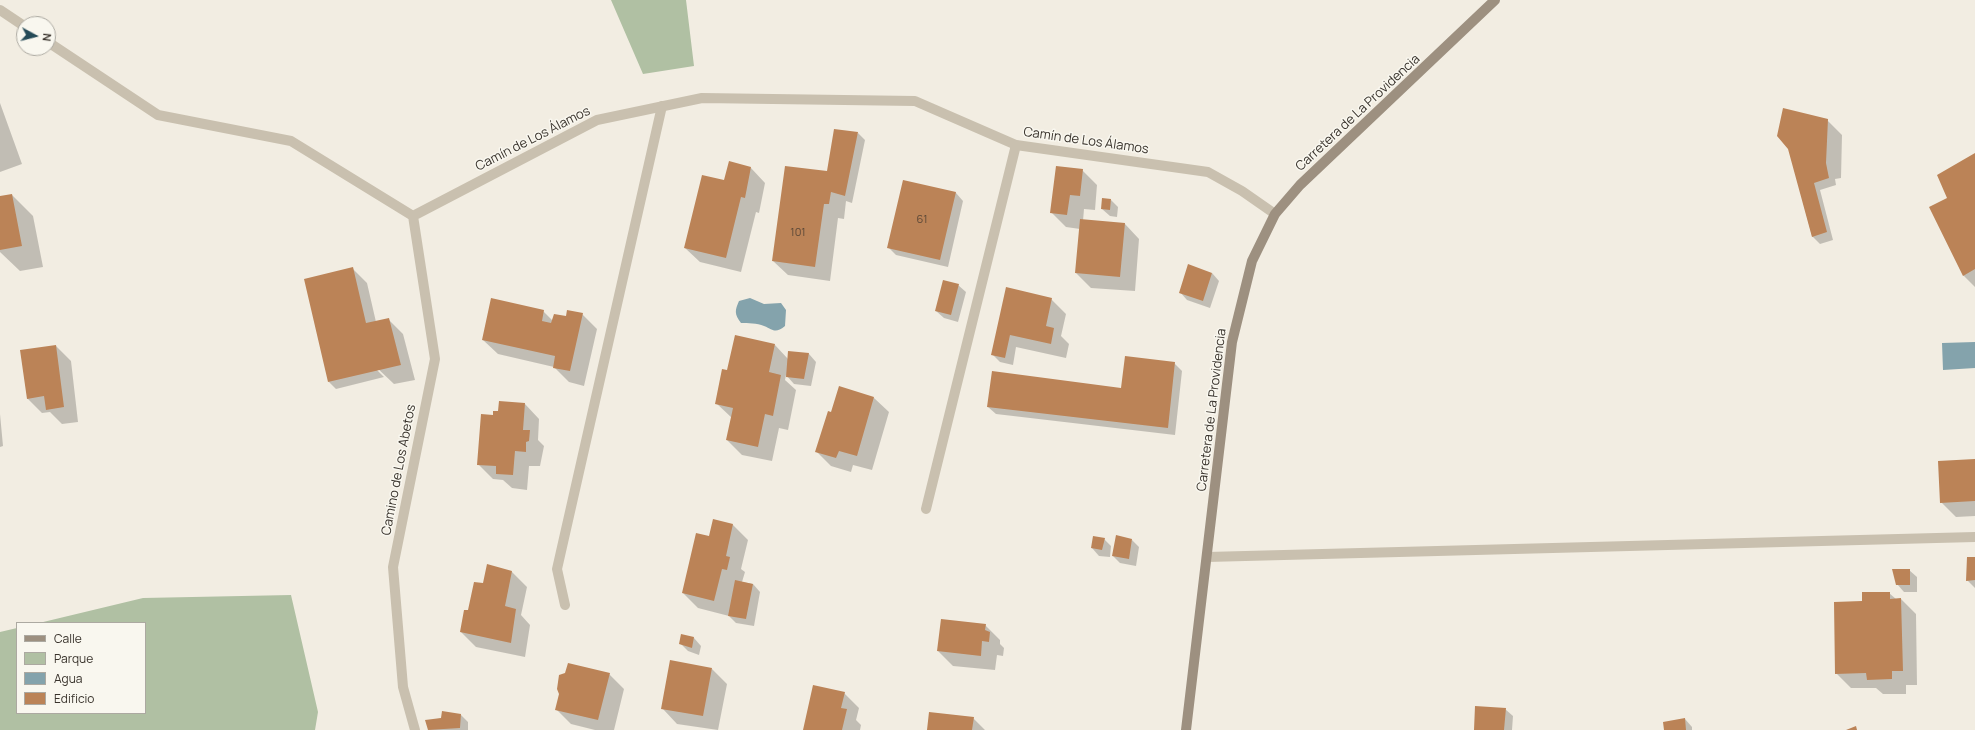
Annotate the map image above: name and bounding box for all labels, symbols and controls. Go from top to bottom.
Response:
north arrow [16,16,56,56]
text: N [39,33,55,42]
street label: Carretera de La Providencia [1293,51,1423,175]
street label: Camín de Los Álamos [473,103,593,175]
street label: Camín de Los Álamos [1022,124,1150,158]
house number: 61 [917,213,927,227]
house number: 101 [790,226,806,240]
street label: Carretera de La Providencia [1194,328,1230,492]
street label: Camino de Los Abetos [379,403,419,537]
legend [16,622,146,714]
text: Calle [54,630,82,647]
text: Parque [54,650,93,667]
text: Agua [54,670,83,687]
text: Edificio [54,690,94,707]

